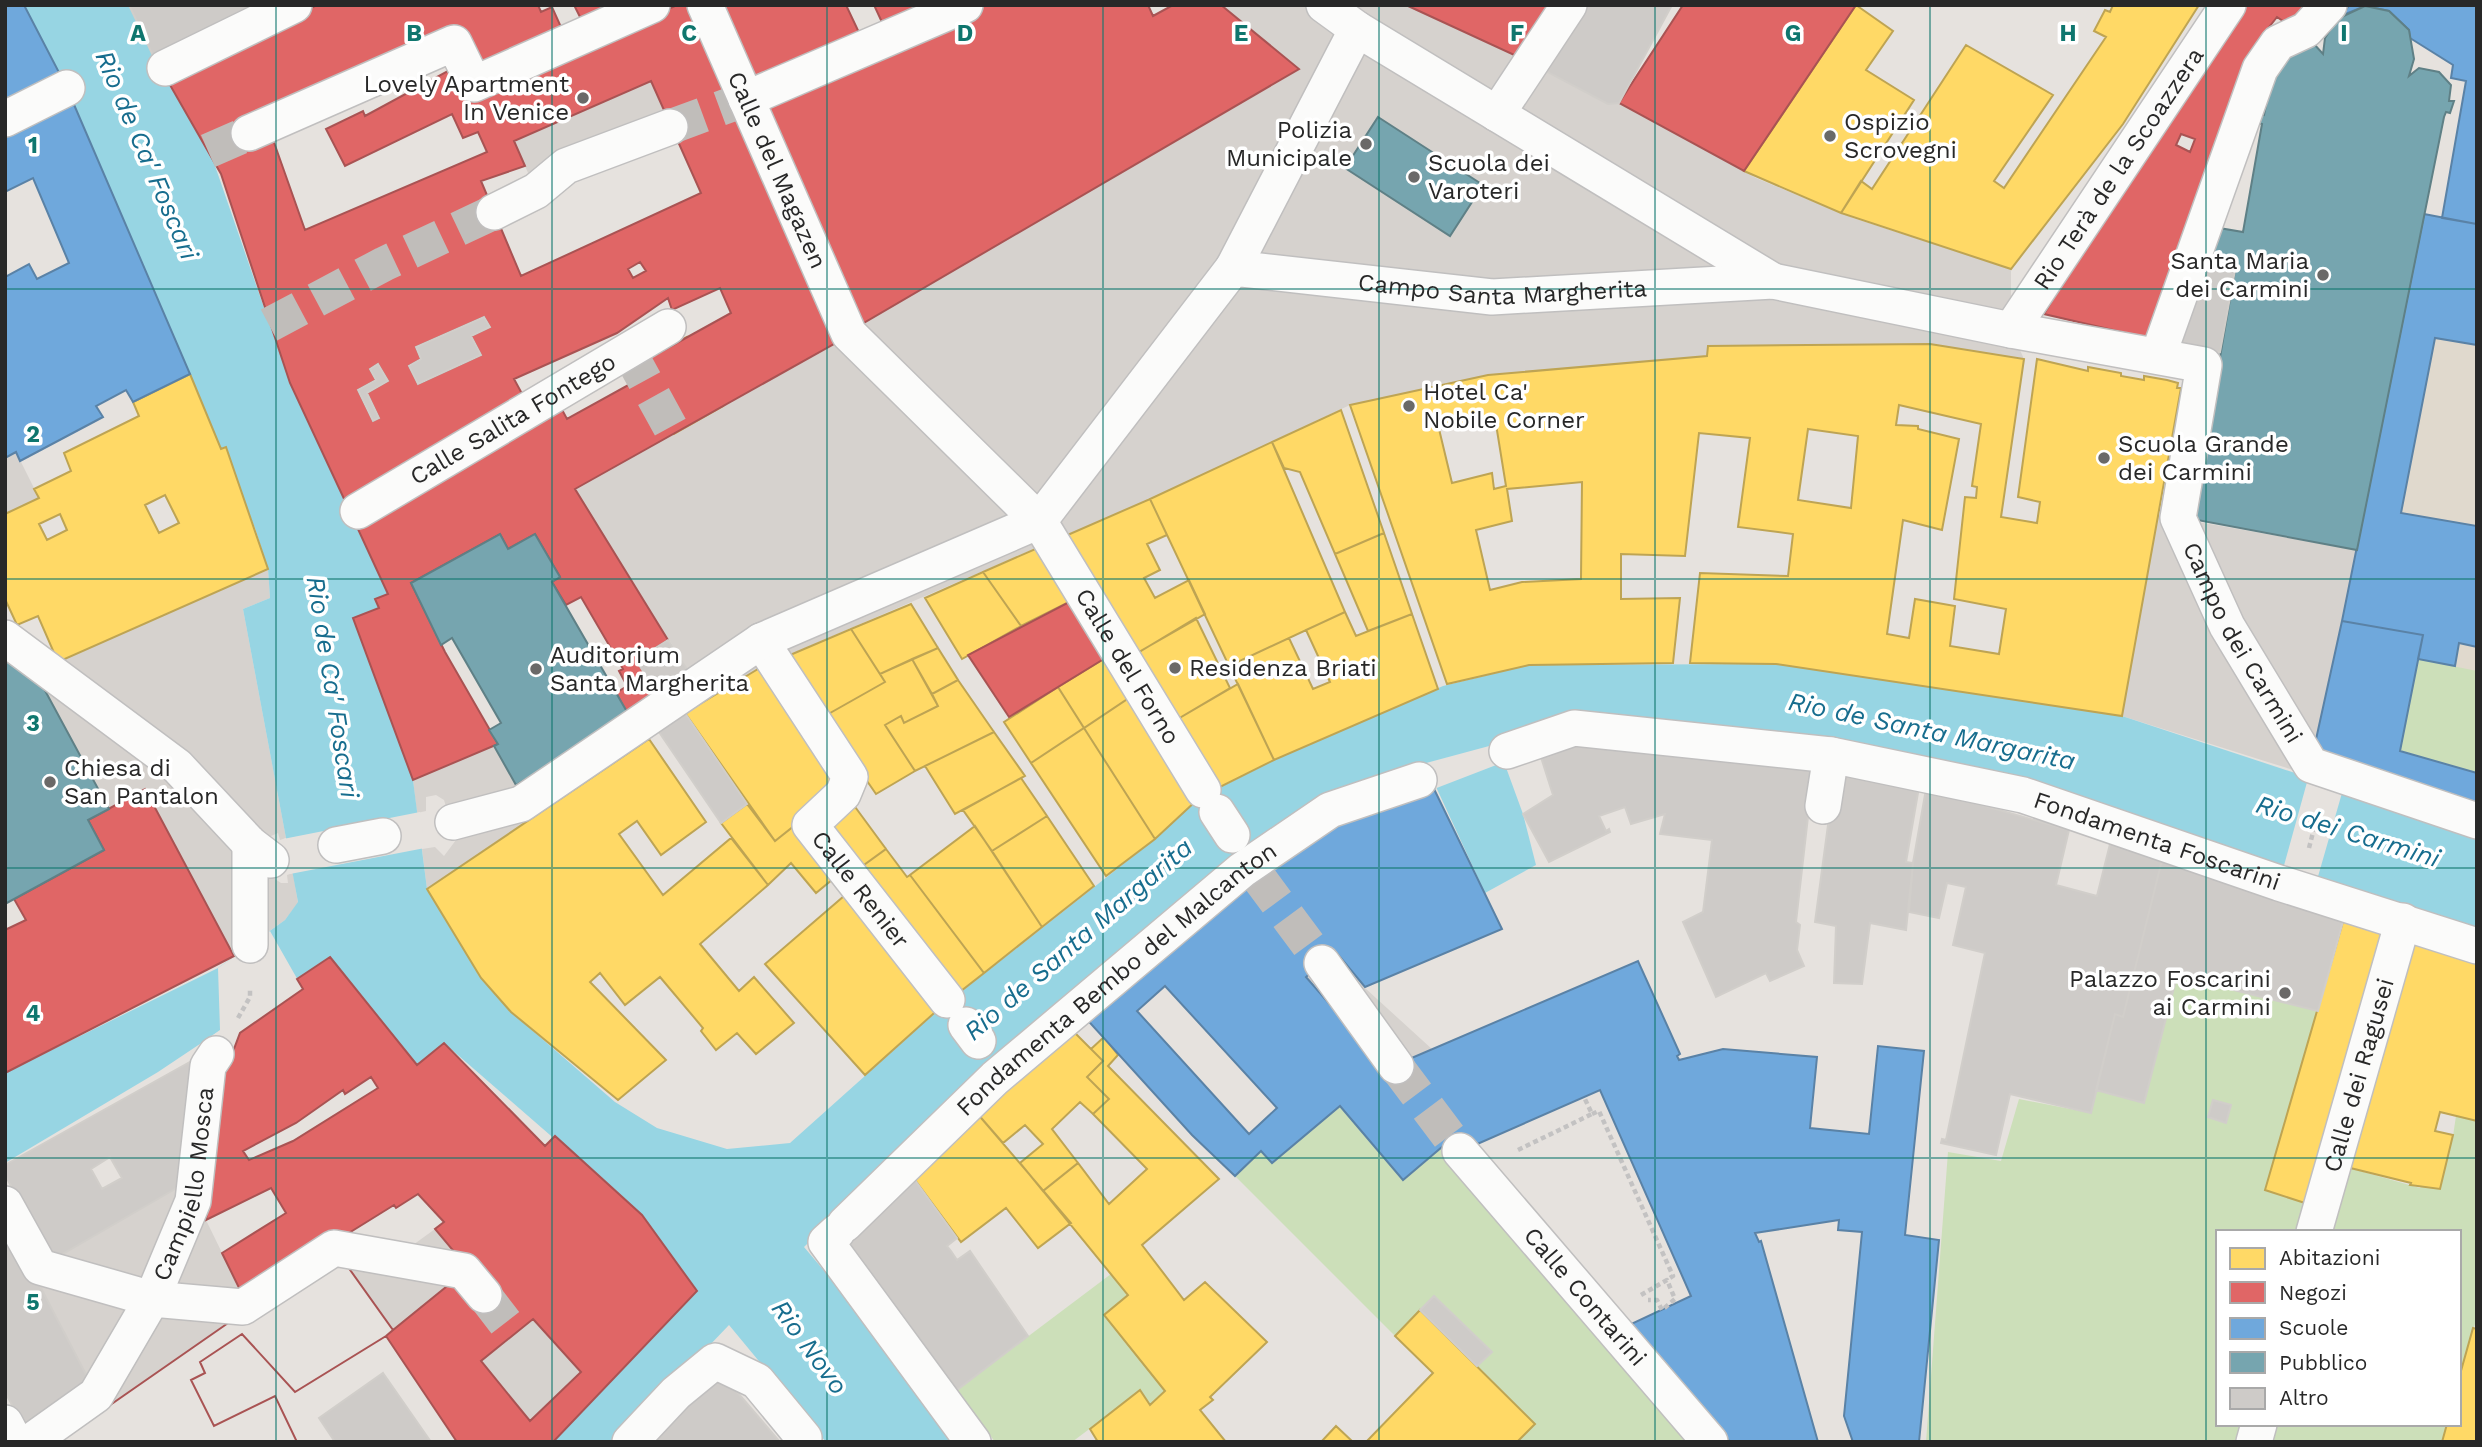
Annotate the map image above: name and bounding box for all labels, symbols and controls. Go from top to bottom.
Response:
text: A [130,20,146,47]
text: B [406,20,422,47]
text: C [681,20,697,47]
text: D [957,20,973,47]
text: E [1234,20,1248,47]
text: F [1510,20,1524,47]
text: G [1785,20,1801,47]
text: H [2059,20,2077,47]
text: I [2340,20,2348,47]
street label: Rio Terà de la Scoazzera [2028,42,2210,295]
water label: Rio de Ca' Foscari [89,46,205,265]
street label: Calle del Magazen [722,67,833,273]
place label: Lovely Apartment In Venice [363,70,569,126]
marker: Lovely Apartment In Venice [575,90,591,106]
place label: Ospizio Scrovegni [1844,108,1957,164]
place label: Polizia Municipale [1226,116,1352,172]
marker: Ospizio Scrovegni [1822,128,1838,144]
text: 1 [28,132,38,159]
marker: Polizia Municipale [1358,136,1374,152]
place label: Scuola dei Varoteri [1428,149,1550,205]
marker: Scuola dei Varoteri [1406,169,1422,185]
place label: Santa Maria dei Carmini [2171,247,2309,303]
marker: Santa Maria dei Carmini [2315,267,2331,283]
street label: Campo Santa Margherita [1357,268,1648,311]
street label: Calle Salita Fontego [405,347,621,491]
place label: Hotel Ca' Nobile Corner [1423,378,1585,434]
marker: Hotel Ca' Nobile Corner [1401,398,1417,414]
text: 2 [26,421,40,448]
place label: Scuola Grande dei Carmini [2118,430,2289,486]
marker: Scuola Grande dei Carmini [2096,450,2112,466]
street label: Campo dei Carmini [2177,538,2308,748]
water label: Rio de Ca' Foscari [301,574,366,801]
street label: Calle del Forno [1070,583,1186,749]
place label: Auditorium Santa Margherita [550,641,749,697]
place label: Residenza Briati [1189,654,1377,682]
marker: Residenza Briati [1167,660,1183,676]
marker: Auditorium Santa Margherita [528,661,544,677]
water label: Rio de Santa Margarita [1786,686,2078,776]
text: 3 [26,710,40,737]
place label: Chiesa di San Pantalon [64,754,219,810]
marker: Chiesa di San Pantalon [42,774,58,790]
street label: Fondamenta Foscarini [2030,786,2284,896]
water label: Rio dei Carmini [2253,789,2445,874]
street label: Calle Renier [806,825,915,954]
water label: Rio de Santa Margarita [958,832,1198,1046]
street label: Fondamenta Bembo del Malcanton [951,837,1282,1122]
place label: Palazzo Foscarini ai Carmini [2069,965,2271,1021]
street label: Calle dei Ragusei [2318,975,2400,1175]
marker: Palazzo Foscarini ai Carmini [2277,985,2293,1001]
text: 4 [26,1000,41,1027]
street label: Campiello Mosca [147,1086,220,1285]
street label: Calle Contarini [1518,1222,1652,1372]
legend [2216,1230,2461,1426]
text: Abitazioni [2279,1245,2380,1270]
text: Negozi [2279,1280,2347,1305]
text: 5 [26,1289,40,1316]
water label: Rio Novo [766,1294,854,1400]
text: Scuole [2279,1315,2348,1340]
text: Pubblico [2279,1350,2367,1375]
text: Altro [2279,1385,2329,1410]

